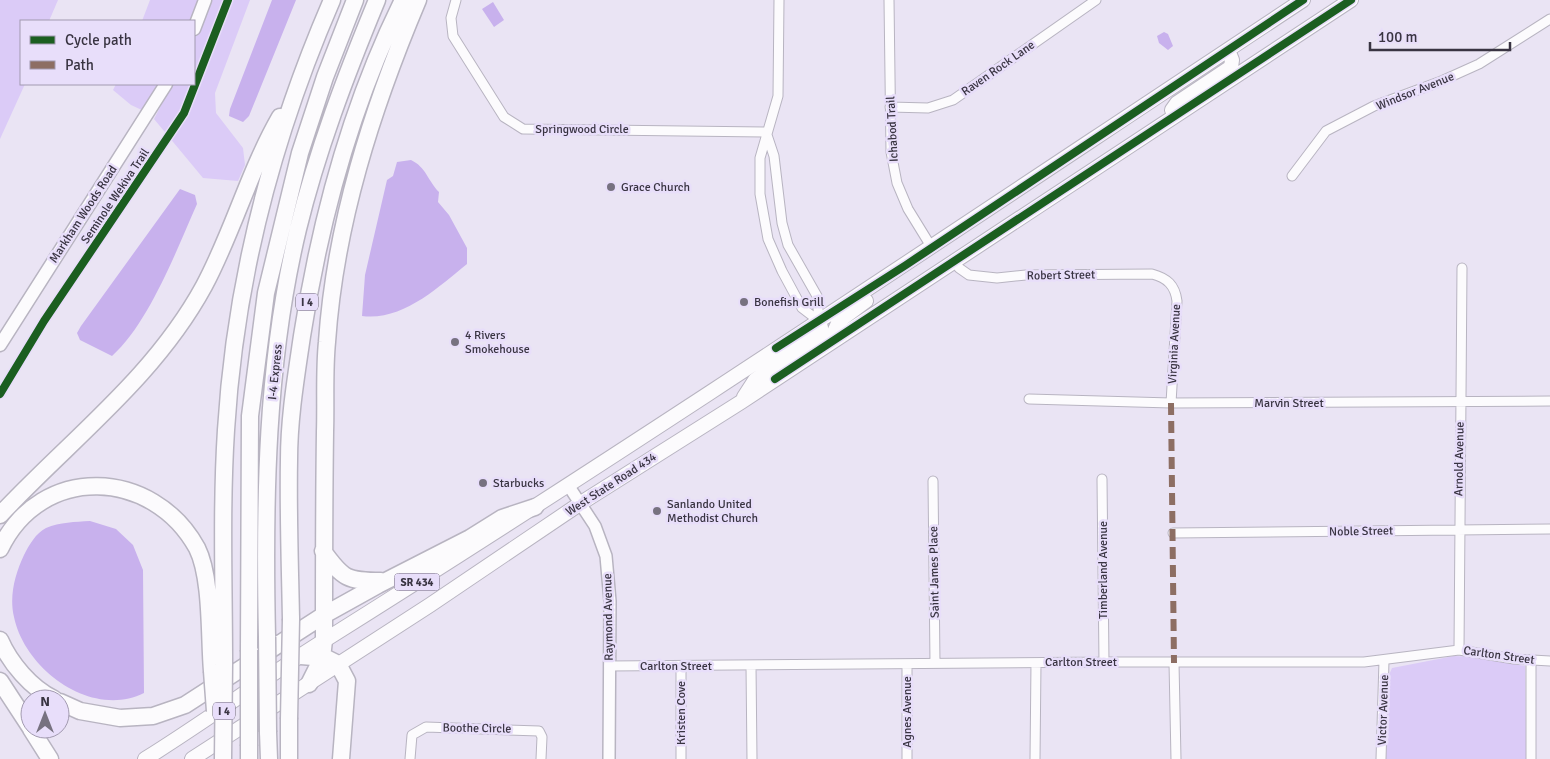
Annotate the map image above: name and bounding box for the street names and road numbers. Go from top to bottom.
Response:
street label: Raven Rock Lane [959,38,1038,99]
street label: Windsor Avenue [1374,69,1456,114]
street label: Ichabod Trail [883,95,902,162]
street label: Springwood Circle [535,122,629,137]
street label: Seminole Wekiva Trail [78,145,153,247]
street label: Markham Woods Road [46,163,121,266]
street label: Robert Street [1027,267,1095,284]
road number: I 4 [296,294,318,310]
street label: Virginia Avenue [1165,304,1184,384]
street label: I-4 Express [265,343,286,401]
street label: Marvin Street [1254,396,1324,411]
street label: Arnold Avenue [1451,422,1468,496]
street label: West State Road 434 [563,449,660,519]
street label: Timberland Avenue [1096,521,1111,619]
street label: Noble Street [1329,523,1393,540]
street label: Saint James Place [926,526,943,618]
street label: Raymond Avenue [600,573,617,661]
road number: SR 434 [394,574,440,590]
street label: Carlton Street [1462,643,1536,668]
street label: Carlton Street [1045,655,1117,670]
street label: Carlton Street [640,659,712,674]
street label: Victor Avenue [1375,674,1392,746]
street label: Agnes Avenue [900,676,915,748]
street label: Kristen Cove [674,681,689,745]
road number: I 4 [213,702,235,719]
street label: Boothe Circle [442,720,511,737]

